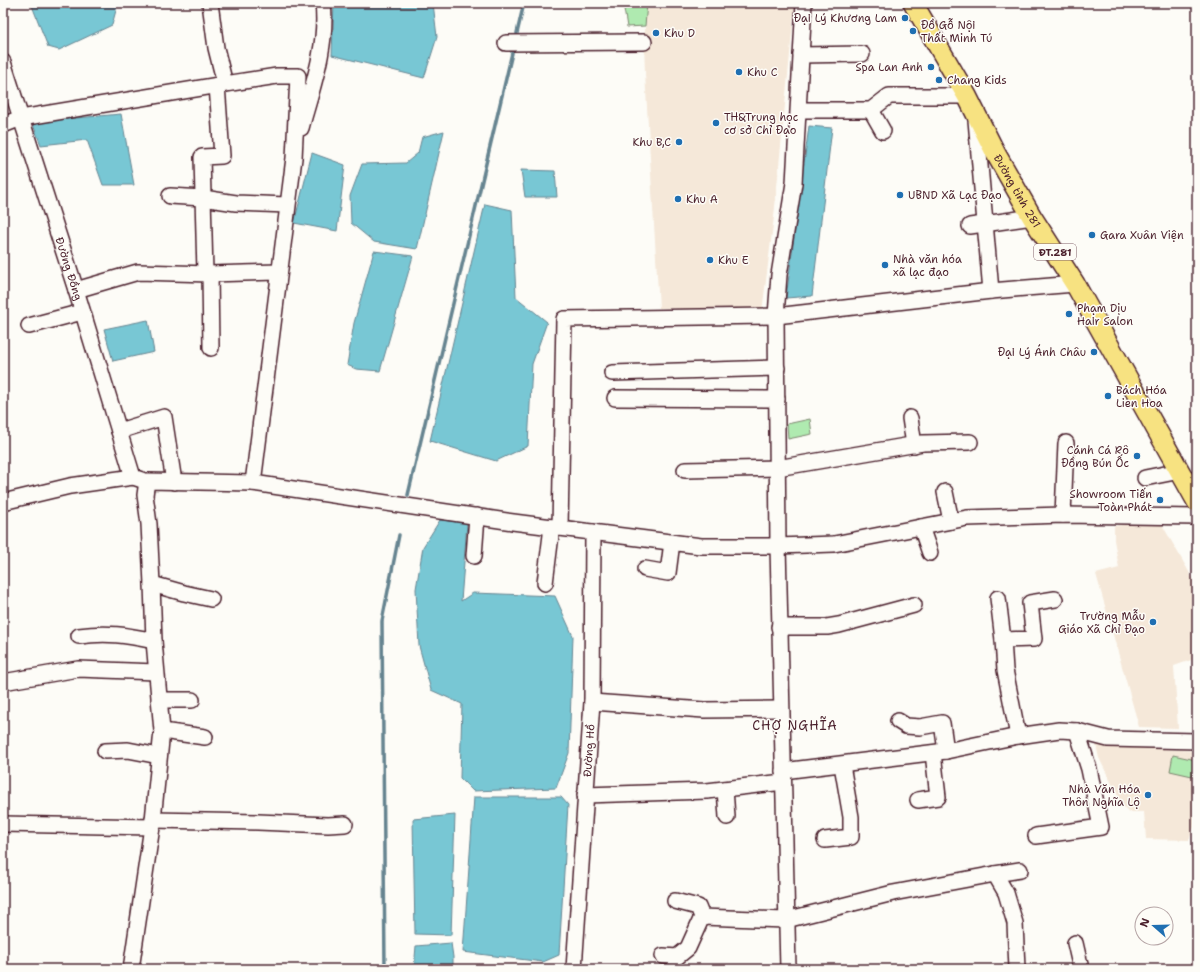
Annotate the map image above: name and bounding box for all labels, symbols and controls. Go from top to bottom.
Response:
place label: Đại Lý Khương Lam [794,11,898,26]
marker: Đại Lý Khương Lam [900,13,910,23]
place label: Đồ Gỗ Nội Thất Minh Tú [921,18,992,46]
place label: Khu D [664,26,695,41]
marker: Đồ Gỗ Nội Thất Minh Tú [908,26,918,36]
marker: Khu D [651,28,661,38]
place label: Spa Lan Anh [856,60,923,75]
marker: Spa Lan Anh [926,62,936,72]
place label: Khu C [747,65,778,80]
marker: Khu C [734,67,744,77]
place label: Chang Kids [947,73,1007,88]
marker: Chang Kids [934,75,944,85]
place label: TH&Trung học cơ sở Chỉ Đạo [724,110,799,138]
marker: TH&Trung học cơ sở Chỉ Đạo [711,118,721,128]
place label: Khu B,C [632,135,671,150]
marker: Khu B,C [674,137,684,147]
street label: Đường tỉnh 281 [990,152,1044,231]
place label: UBND Xã Lạc Đạo [908,188,1002,203]
marker: UBND Xã Lạc Đạo [895,190,905,200]
place label: Khu A [686,192,718,207]
marker: Khu A [673,194,683,204]
place label: Gara Xuân Viện [1100,228,1184,243]
marker: Gara Xuân Viện [1087,230,1097,240]
street label: Đường Đồng [52,235,86,303]
road number: ĐT.281 [1034,244,1076,260]
place label: Nhà văn hóa xã lạc đạo [893,252,962,280]
place label: Khu E [718,253,749,268]
marker: Khu E [705,255,715,265]
marker: Nhà văn hóa xã lạc đạo [880,260,890,270]
place label: Phạm Dịu Hair Salon [1077,301,1133,329]
marker: Phạm Dịu Hair Salon [1064,309,1074,319]
place label: Đại Lý Ánh Châu [998,344,1086,360]
marker: Đại Lý Ánh Châu [1089,347,1099,357]
place label: Bách Hóa Lien Hoa [1116,383,1167,411]
marker: Bách Hóa Lien Hoa [1103,391,1113,401]
place label: Cánh Cá Rô Đồng Bún Ốc [1061,443,1129,471]
marker: Cánh Cá Rô Đồng Bún Ốc [1132,451,1142,461]
place label: Showroom Tiến Toàn Phát [1070,487,1152,515]
marker: Showroom Tiến Toàn Phát [1155,495,1165,505]
place label: Trường Mẫu Giáo Xã Chỉ Đạo [1058,609,1145,637]
marker: Trường Mẫu Giáo Xã Chỉ Đạo [1148,617,1158,627]
district label: CHỢ NGHĨA [752,715,838,734]
street label: Đường Hồ [580,723,599,778]
place label: Nhà Văn Hóa Thôn Nghĩa Lộ [1062,782,1140,810]
marker: Nhà Văn Hóa Thôn Nghĩa Lộ [1143,790,1153,800]
north arrow [1134,906,1174,946]
text: N [1137,916,1154,929]

